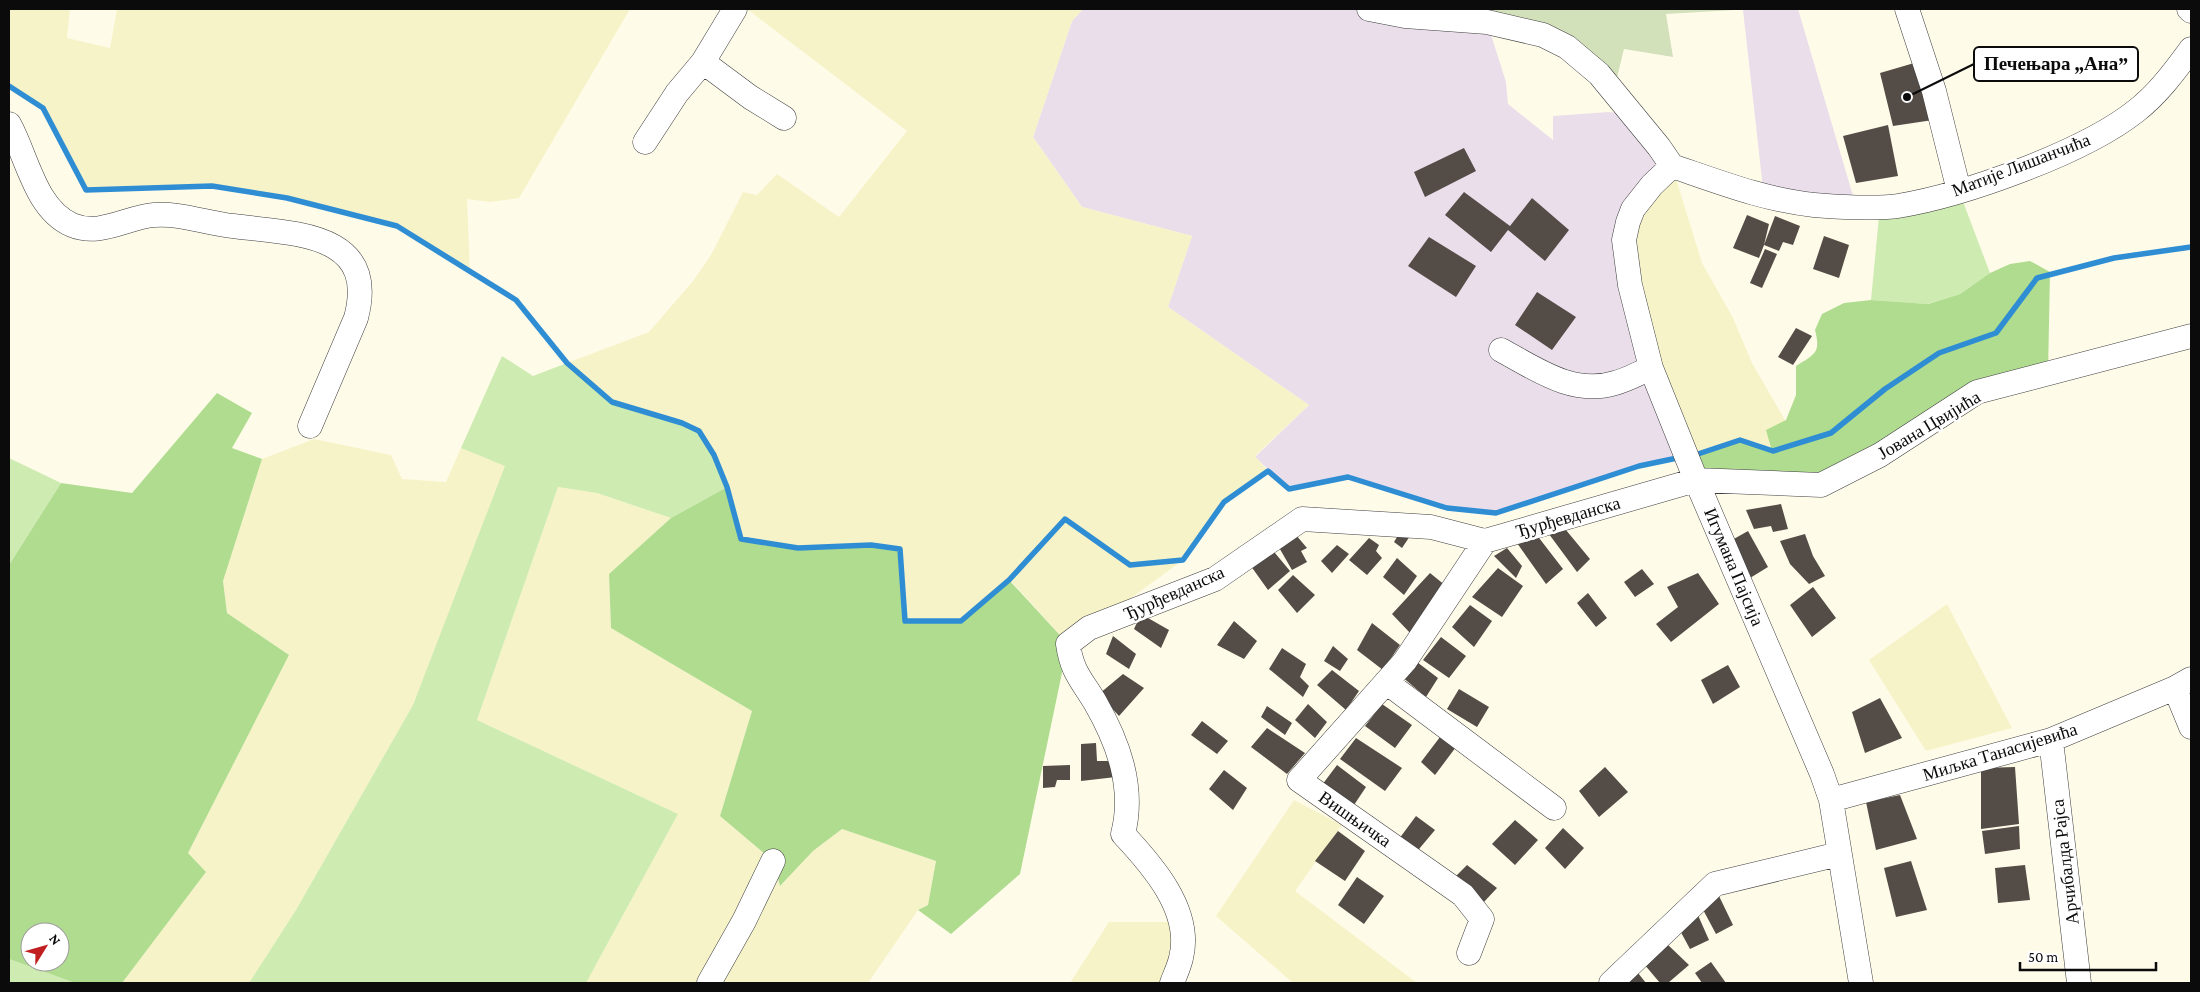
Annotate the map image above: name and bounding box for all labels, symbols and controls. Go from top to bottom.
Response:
callout: Печењара „Ана” [1974,47,2138,81]
text: Печењара „Ана” [1984,53,2128,74]
street label: Матије Лишанчића [1949,129,2093,201]
street label: Јована Цвијића [1874,387,1984,463]
street label: Ђурђевданска [1514,493,1622,541]
street label: Игумана Пајсија [1700,505,1768,629]
street label: Ђурђевданска [1121,562,1227,624]
street label: Миљка Танасијевића [1920,719,2080,785]
street label: Вишњичка [1315,787,1395,851]
street label: Арчибалда Рајса [2047,798,2083,926]
north arrow [20,922,70,972]
text: N [46,931,65,948]
scale bar [2020,940,2156,972]
text: 50 m [2028,949,2058,965]

